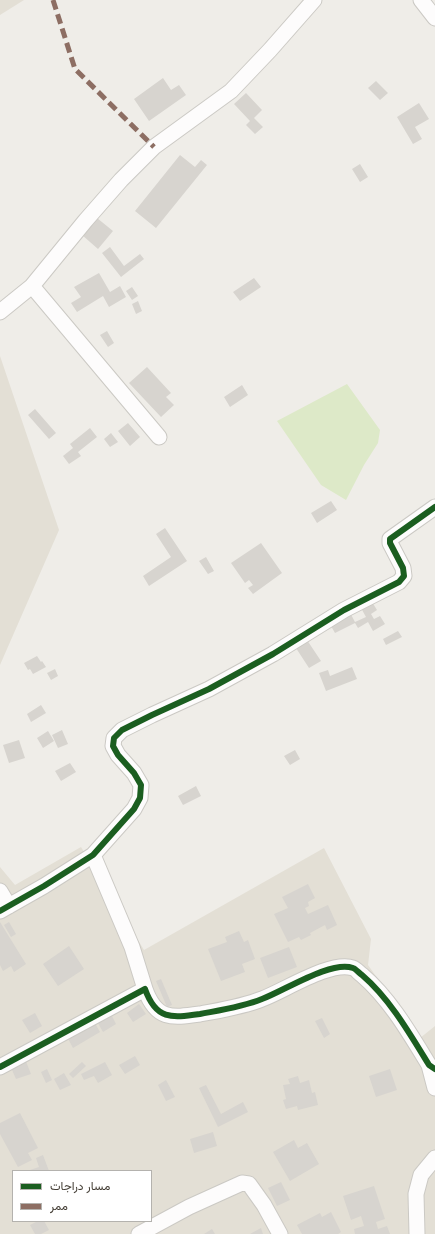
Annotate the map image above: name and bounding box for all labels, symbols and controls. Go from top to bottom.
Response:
legend [12,1170,152,1222]
text: مسار دراجات [50,1177,110,1194]
text: ممر [50,1197,68,1214]

